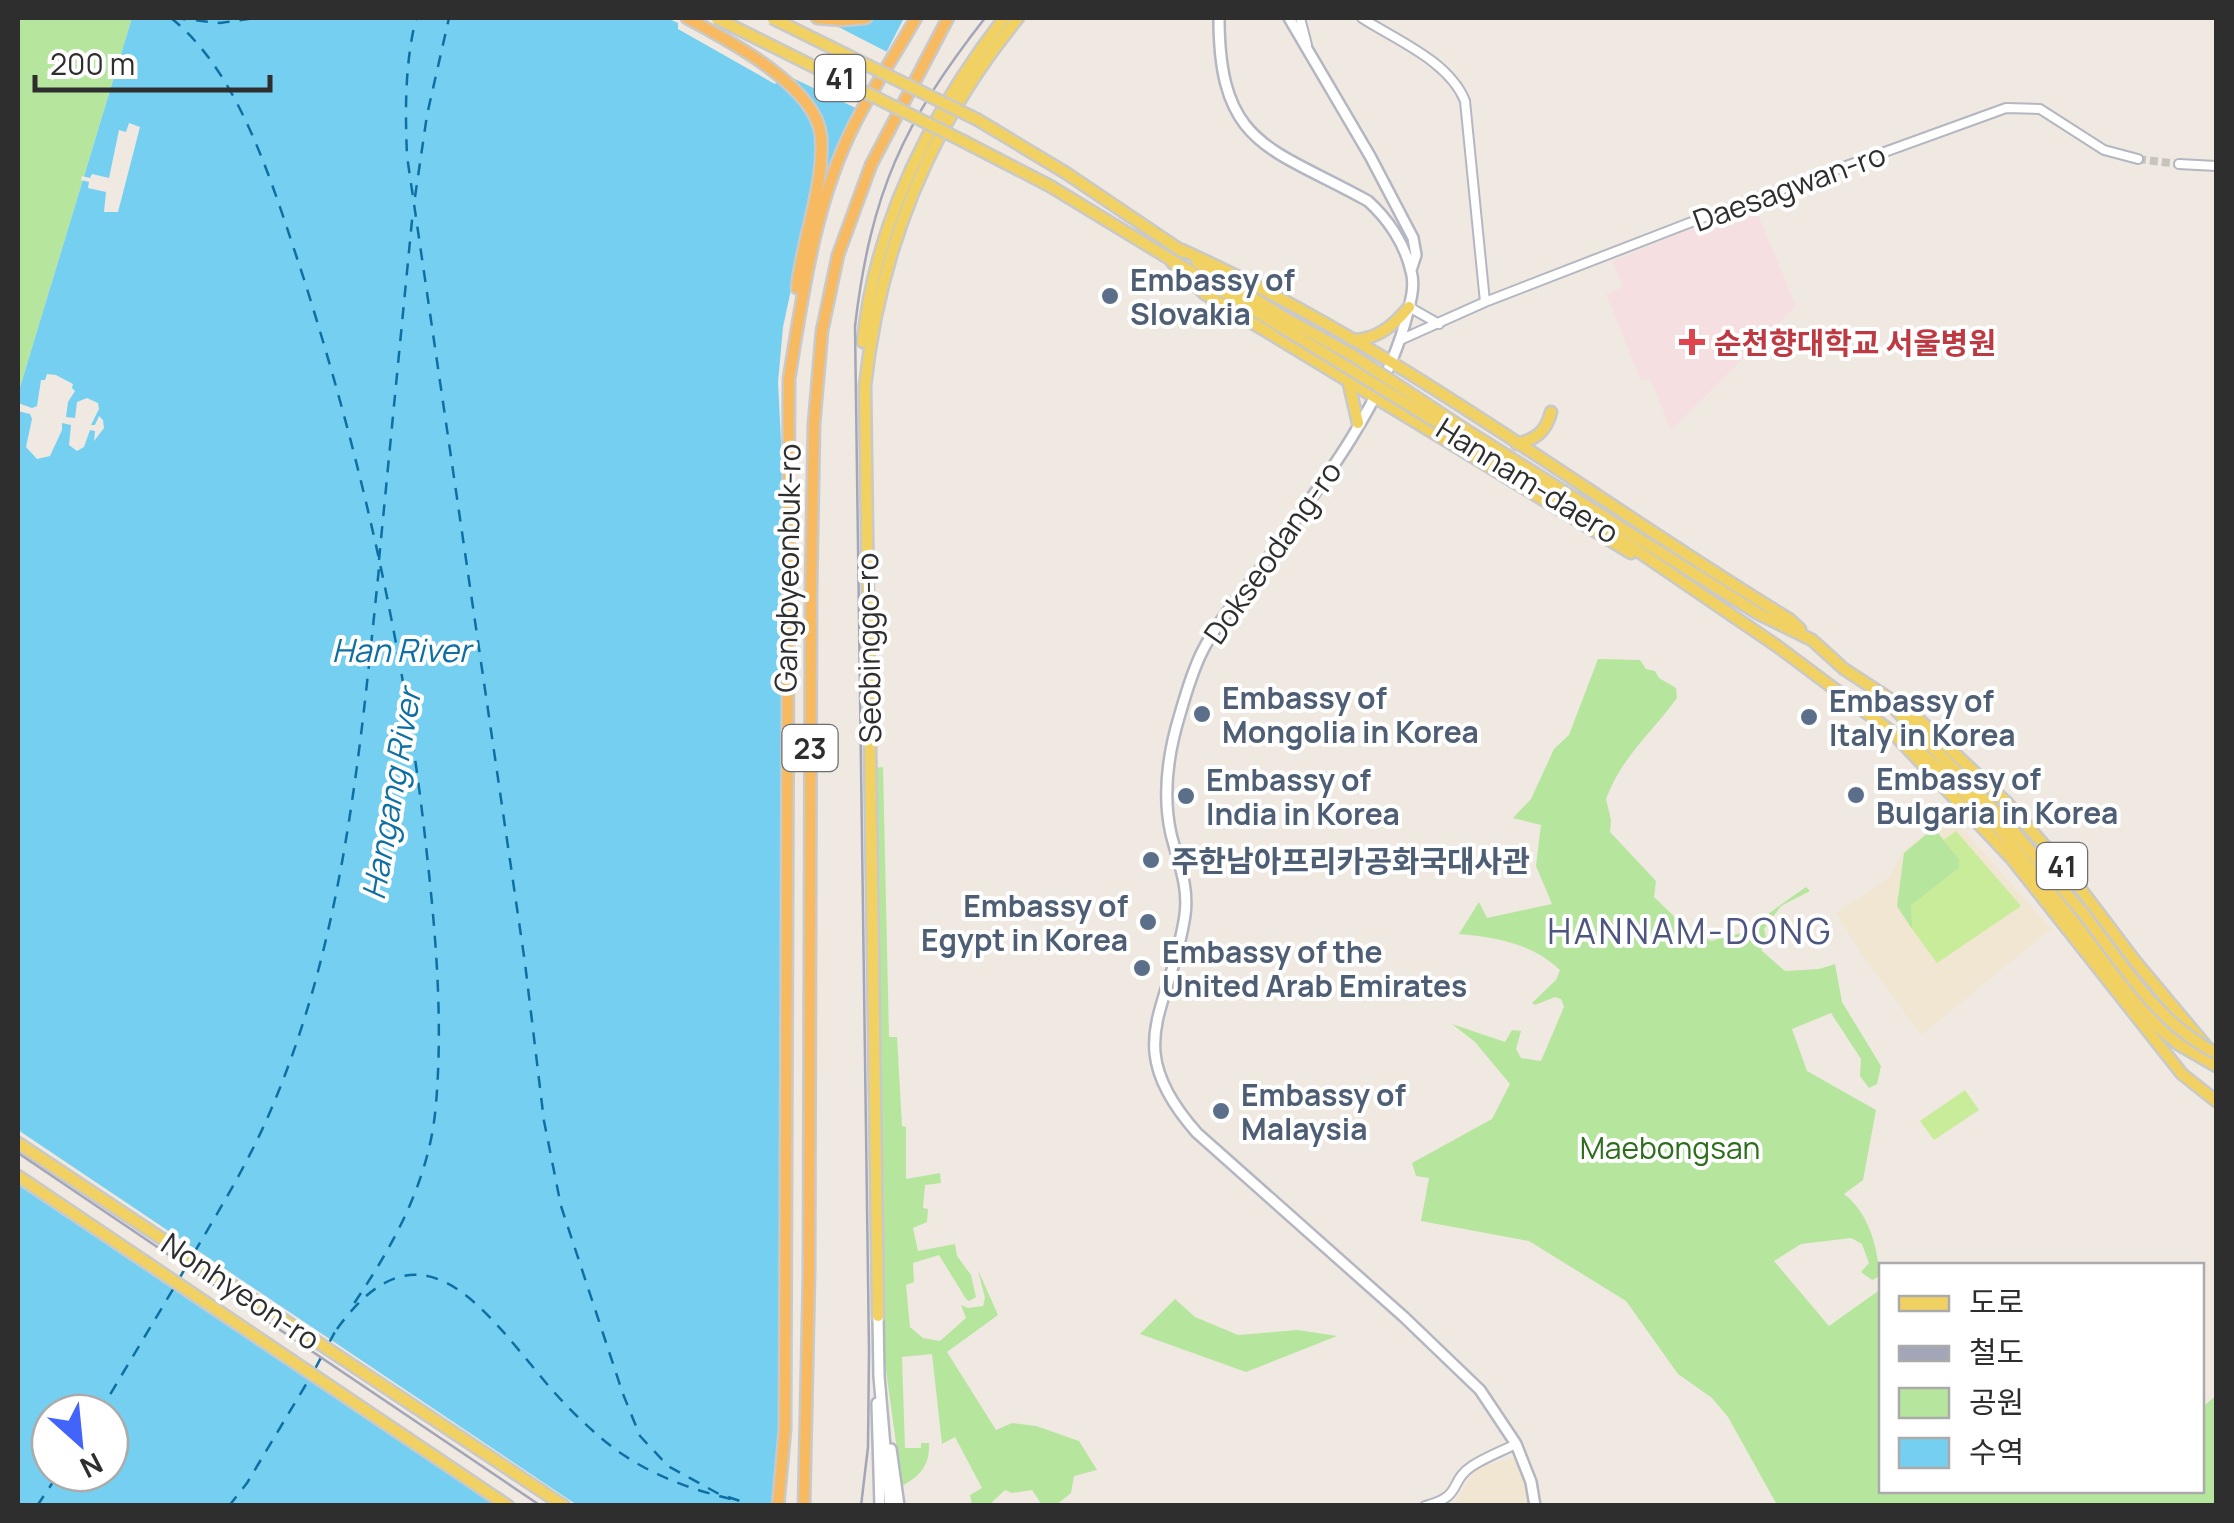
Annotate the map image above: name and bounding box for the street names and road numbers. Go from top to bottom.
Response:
road number: 41 [815,55,865,101]
street label: Daesagwan-ro [1687,133,1891,241]
street label: Hannam-daero [1429,408,1627,552]
street label: Gangbyeonbuk-ro [764,443,810,693]
street label: Dokseodang-ro [1194,452,1350,652]
street label: Seobinggo-ro [846,552,890,744]
road number: 23 [782,725,838,771]
road number: 41 [2037,843,2087,889]
street label: Nonhyeon-ro [154,1223,328,1359]

